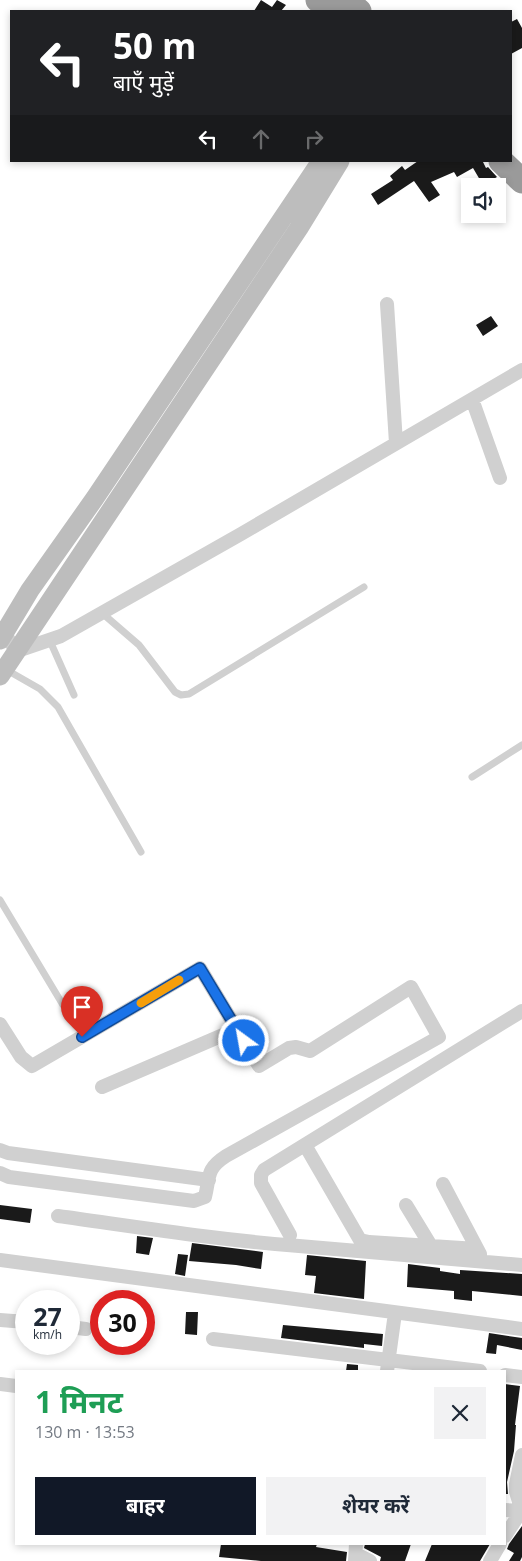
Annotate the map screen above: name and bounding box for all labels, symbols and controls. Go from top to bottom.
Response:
text: 50 m [113,22,196,69]
icon: left [30,30,95,95]
text: बाएँ मुड़ें [113,67,174,97]
icon: left [194,125,222,153]
icon: ahead [247,125,275,153]
icon: right [300,125,328,153]
map controls [461,178,506,223]
button: sound [461,178,506,223]
pin [61,986,103,1037]
icon: arrive [68,993,96,1021]
position arrow [217,1014,269,1066]
speed limit sign: 30 [90,1290,155,1355]
text: 27 [33,1299,62,1333]
text: km/h [33,1326,62,1343]
text: 1 मिनट [35,1381,123,1422]
button: close [434,1387,486,1439]
text: 130 m · 13:53 [35,1421,135,1443]
button: बाहर [35,1477,256,1535]
button: शेयर करें [266,1477,486,1535]

